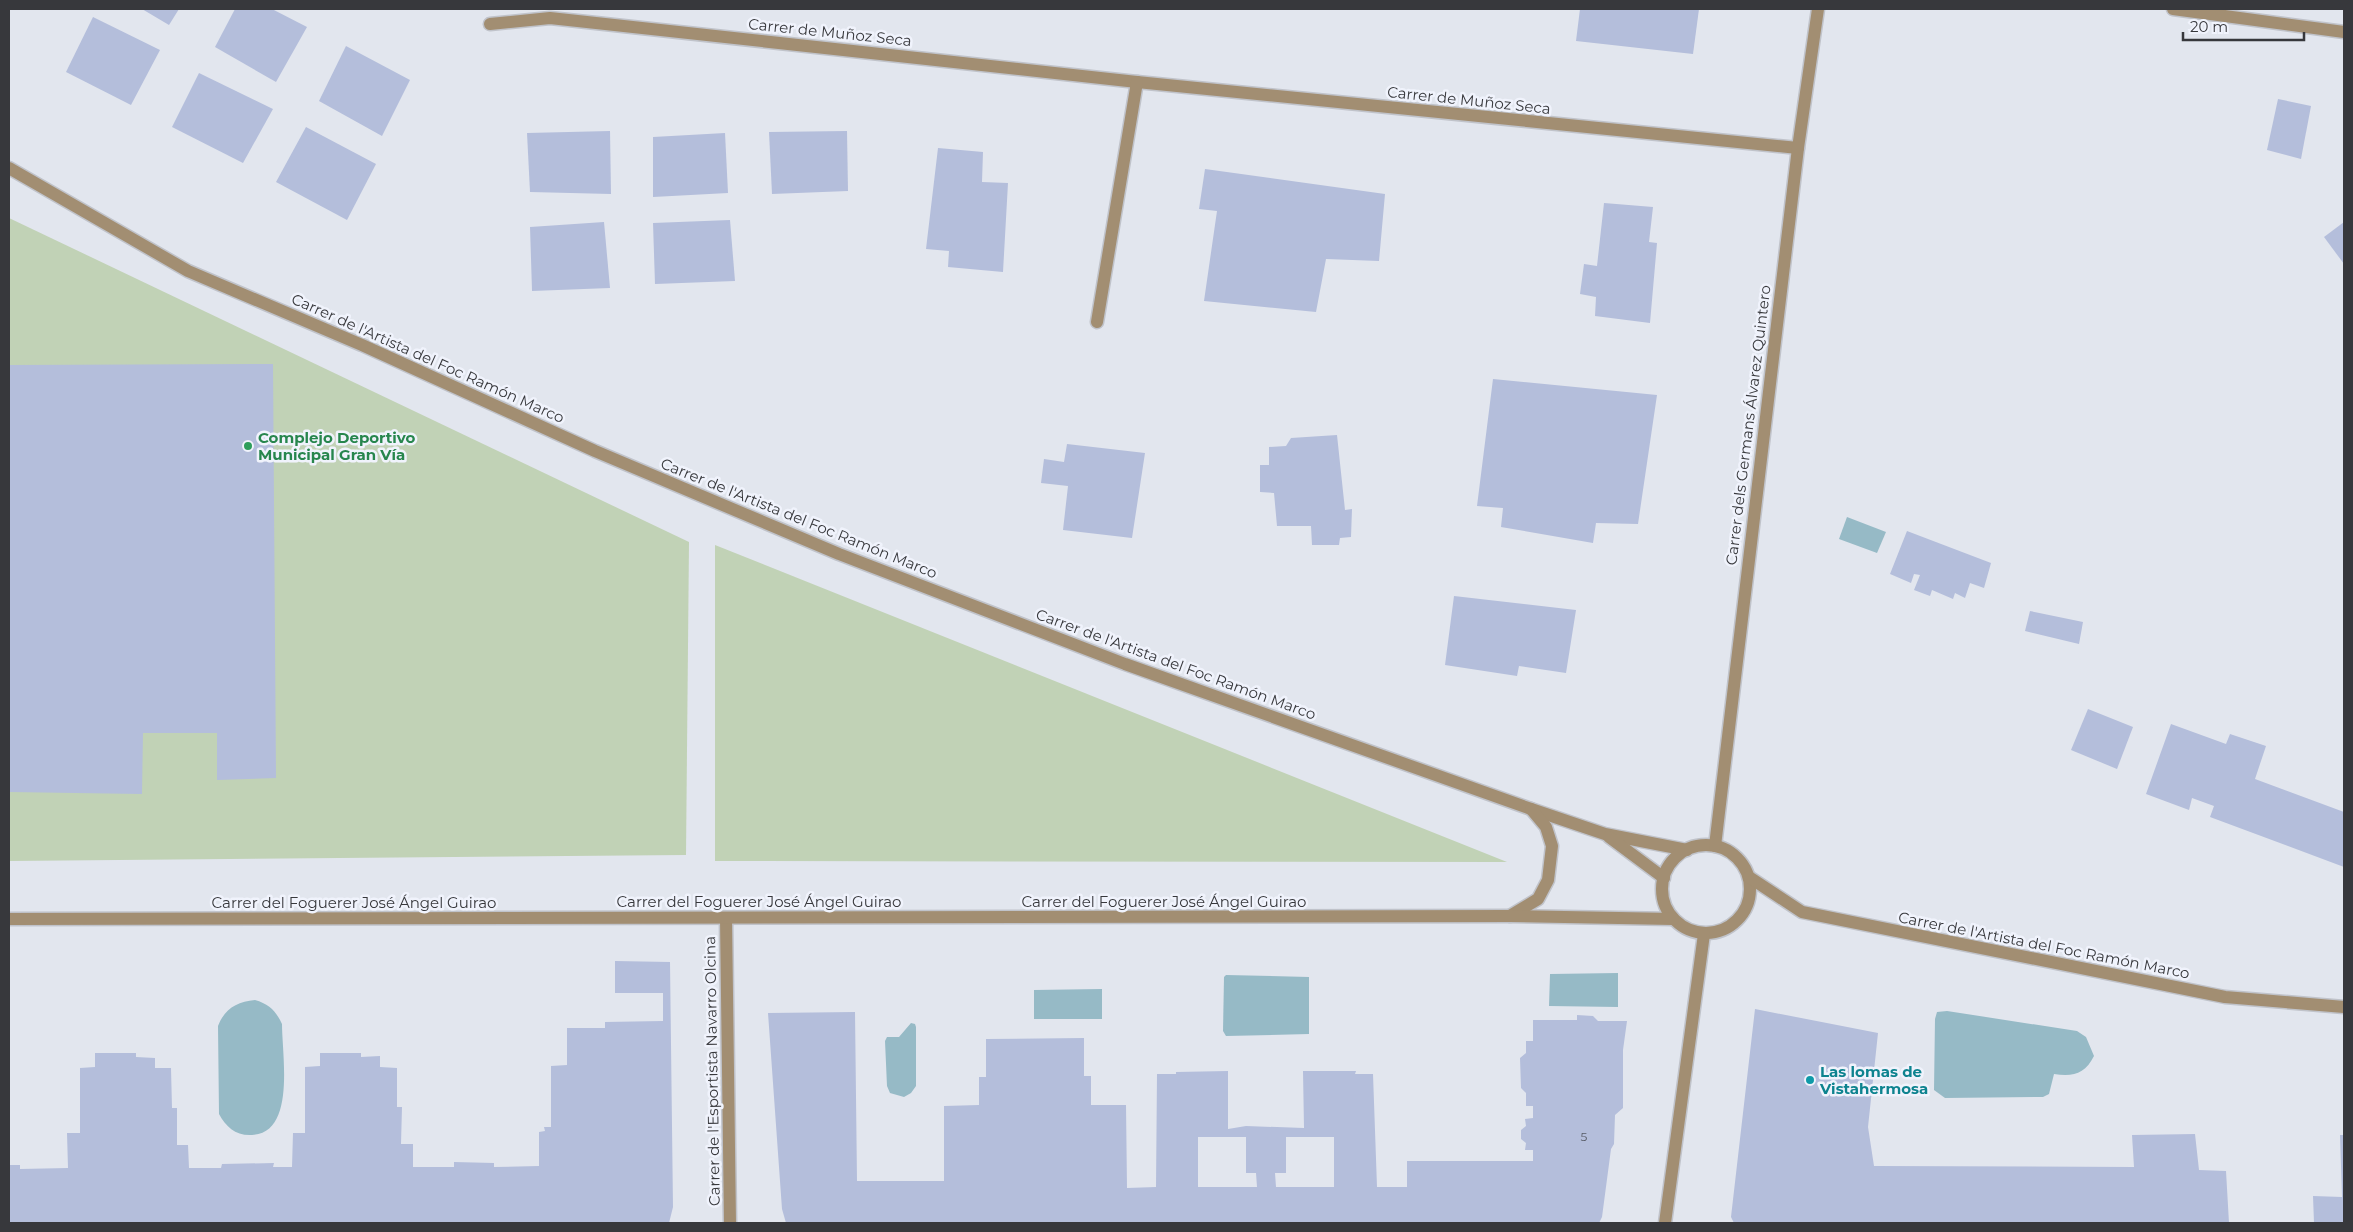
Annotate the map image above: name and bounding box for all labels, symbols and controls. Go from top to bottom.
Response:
scale bar [2183,10,2304,42]
street label: Carrer de Muñoz Seca [747,14,913,50]
text: 20 m [2190,17,2228,36]
street label: Carrer de Muñoz Seca [1386,82,1552,118]
street label: Carrer dels Germans Álvarez Quintero [1721,284,1775,566]
street label: Carrer de l'Artista del Foc Ramón Marco [289,289,567,427]
place label: Complejo Deportivo Municipal Gran Vía [258,428,416,464]
marker: Complejo Deportivo Municipal Gran Vía [242,440,254,452]
street label: Carrer de l'Artista del Foc Ramón Marco [658,454,940,582]
street label: Carrer de l'Artista del Foc Ramón Marco [1033,604,1319,724]
street label: Carrer del Foguerer José Ángel Guirao [617,892,901,911]
street label: Carrer del Foguerer José Ángel Guirao [1022,892,1306,911]
street label: Carrer del Foguerer José Ángel Guirao [212,893,496,912]
street label: Carrer de l'Artista del Foc Ramón Marco [1897,907,2191,983]
street label: Carrer de l'Esportista Navarro Olcina [700,936,724,1206]
place label: Las lomas de Vistahermosa [1819,1062,1928,1098]
marker: Las lomas de Vistahermosa [1804,1074,1816,1086]
house number: 5 [1581,1129,1588,1144]

